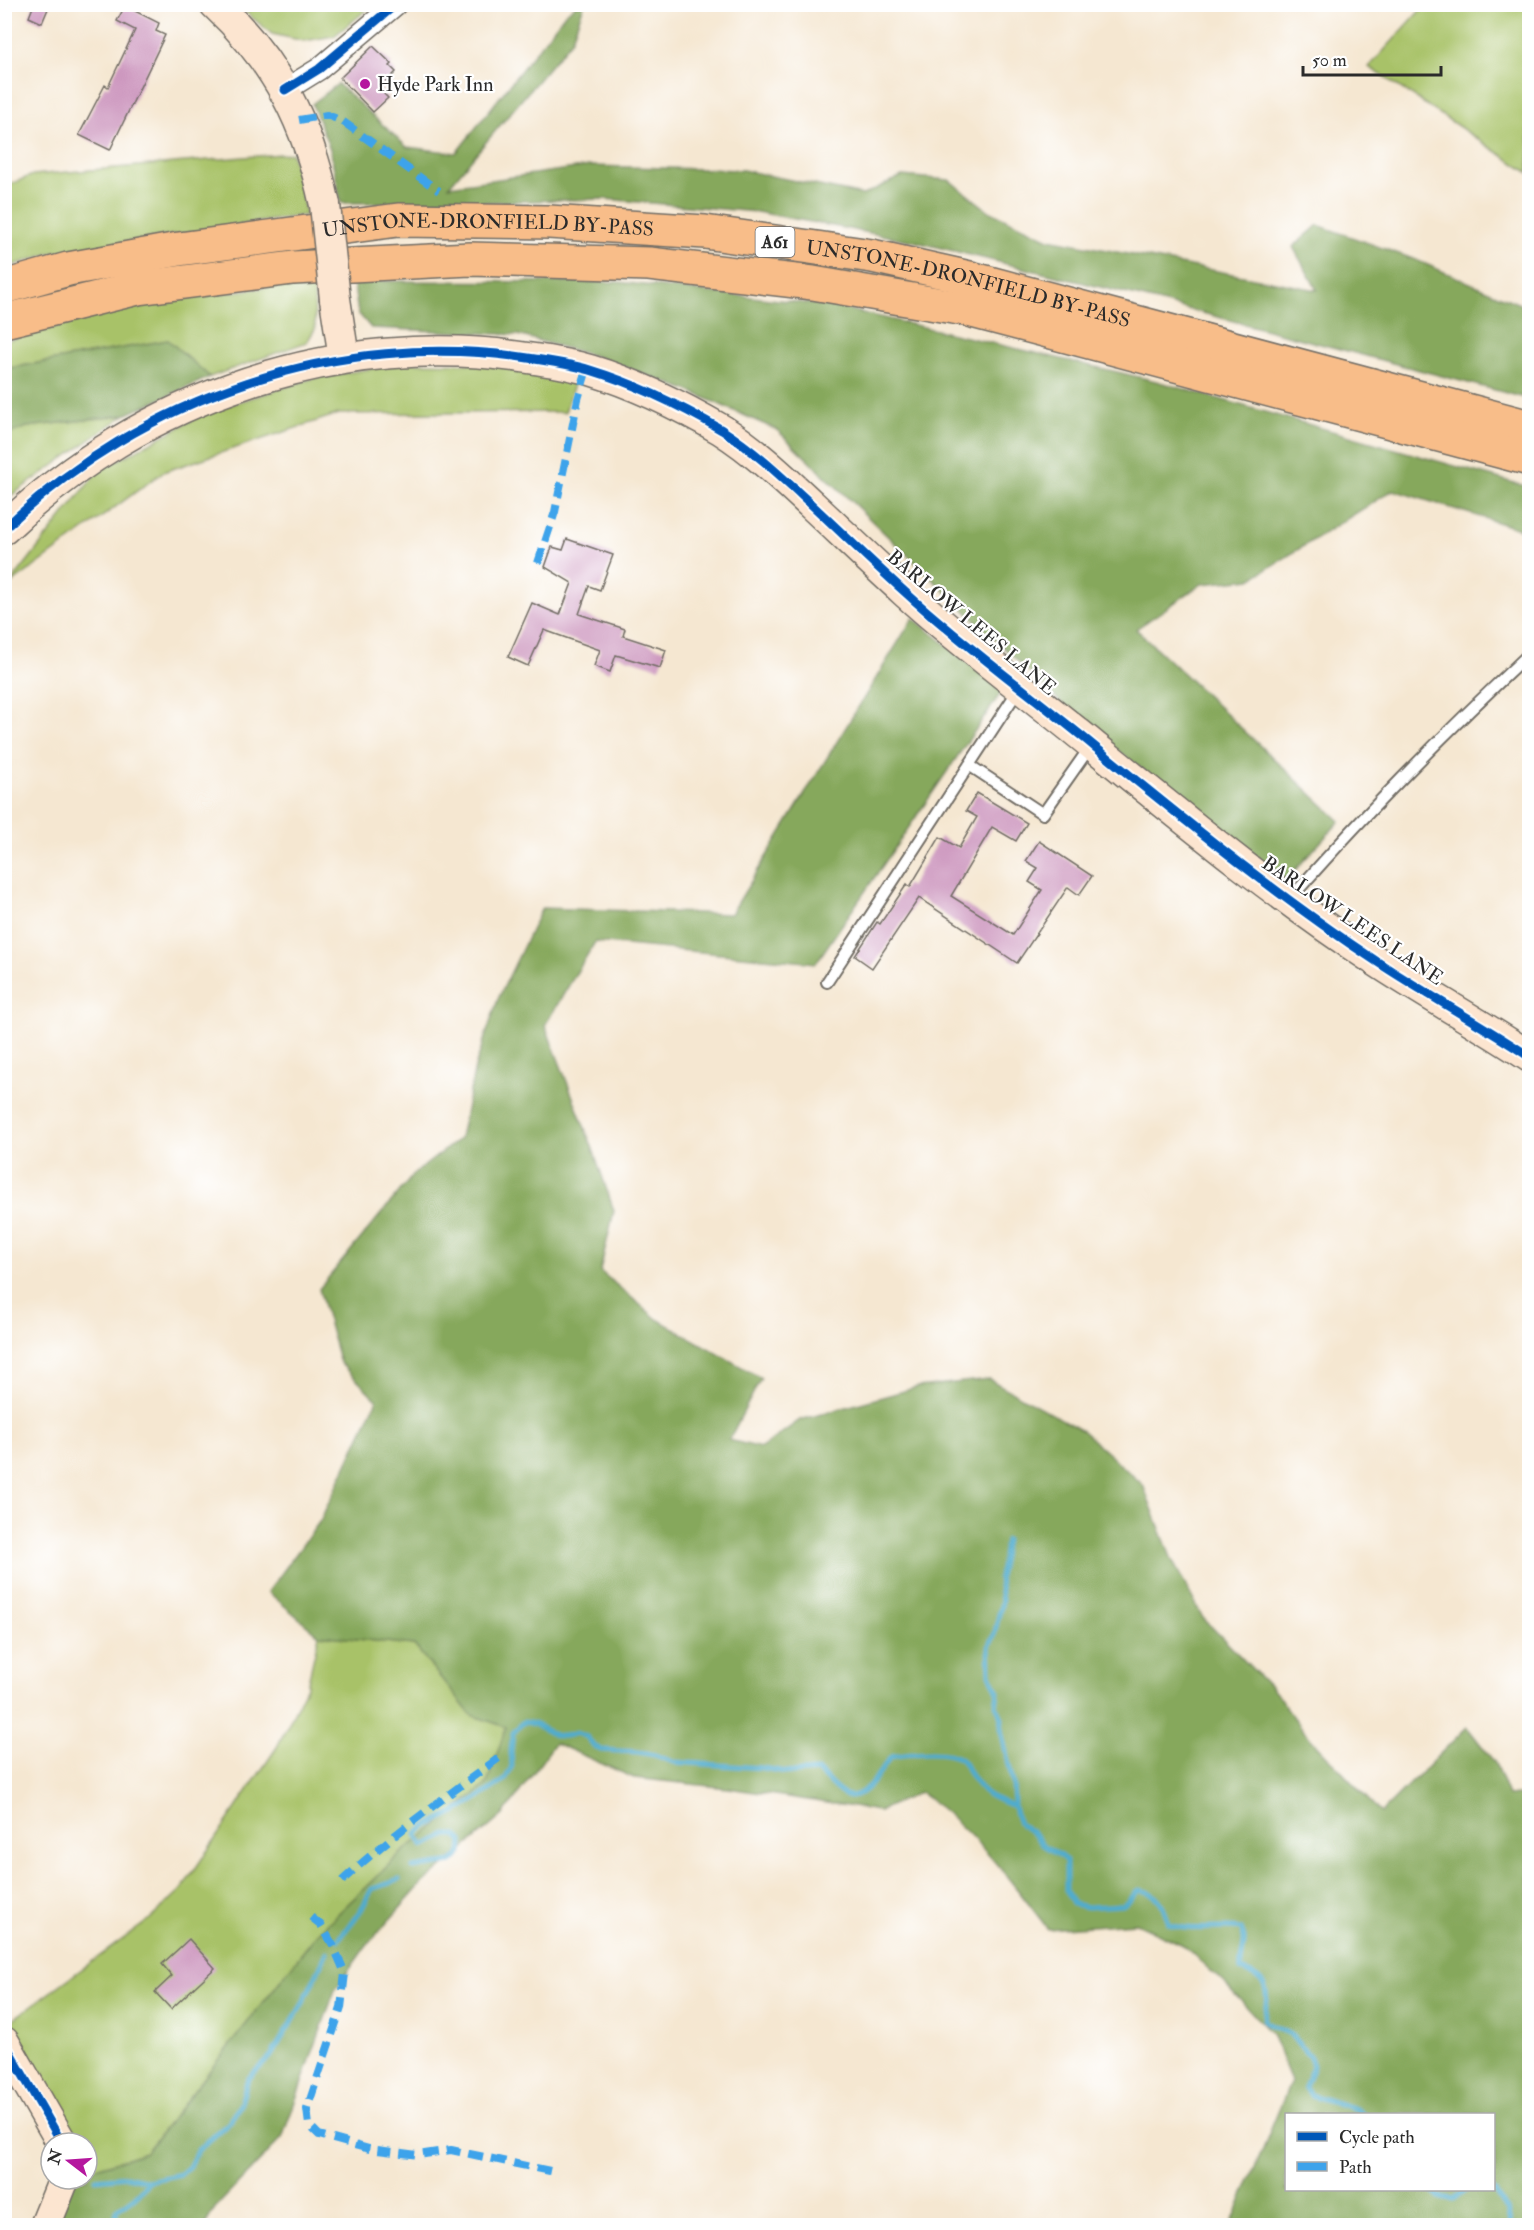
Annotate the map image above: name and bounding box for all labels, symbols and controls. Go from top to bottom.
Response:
scale bar [1303,39,1441,77]
text: 50 m [1312,49,1347,72]
place label: Hyde Park Inn [377,72,493,97]
marker: Hyde Park Inn [358,77,372,91]
street label: UNSTONE-DRONFIELD BY-PASS [321,208,655,243]
road number: A61 [756,227,794,257]
street label: UNSTONE-DRONFIELD BY-PASS [804,235,1133,333]
street label: BARLOW LEES LANE [882,544,1061,701]
street label: BARLOW LEES LANE [1257,850,1448,990]
legend [1285,2113,1495,2191]
text: Cycle path [1339,2126,1415,2149]
north arrow [39,2131,99,2191]
text: N [44,2146,67,2168]
text: Path [1339,2156,1372,2179]

